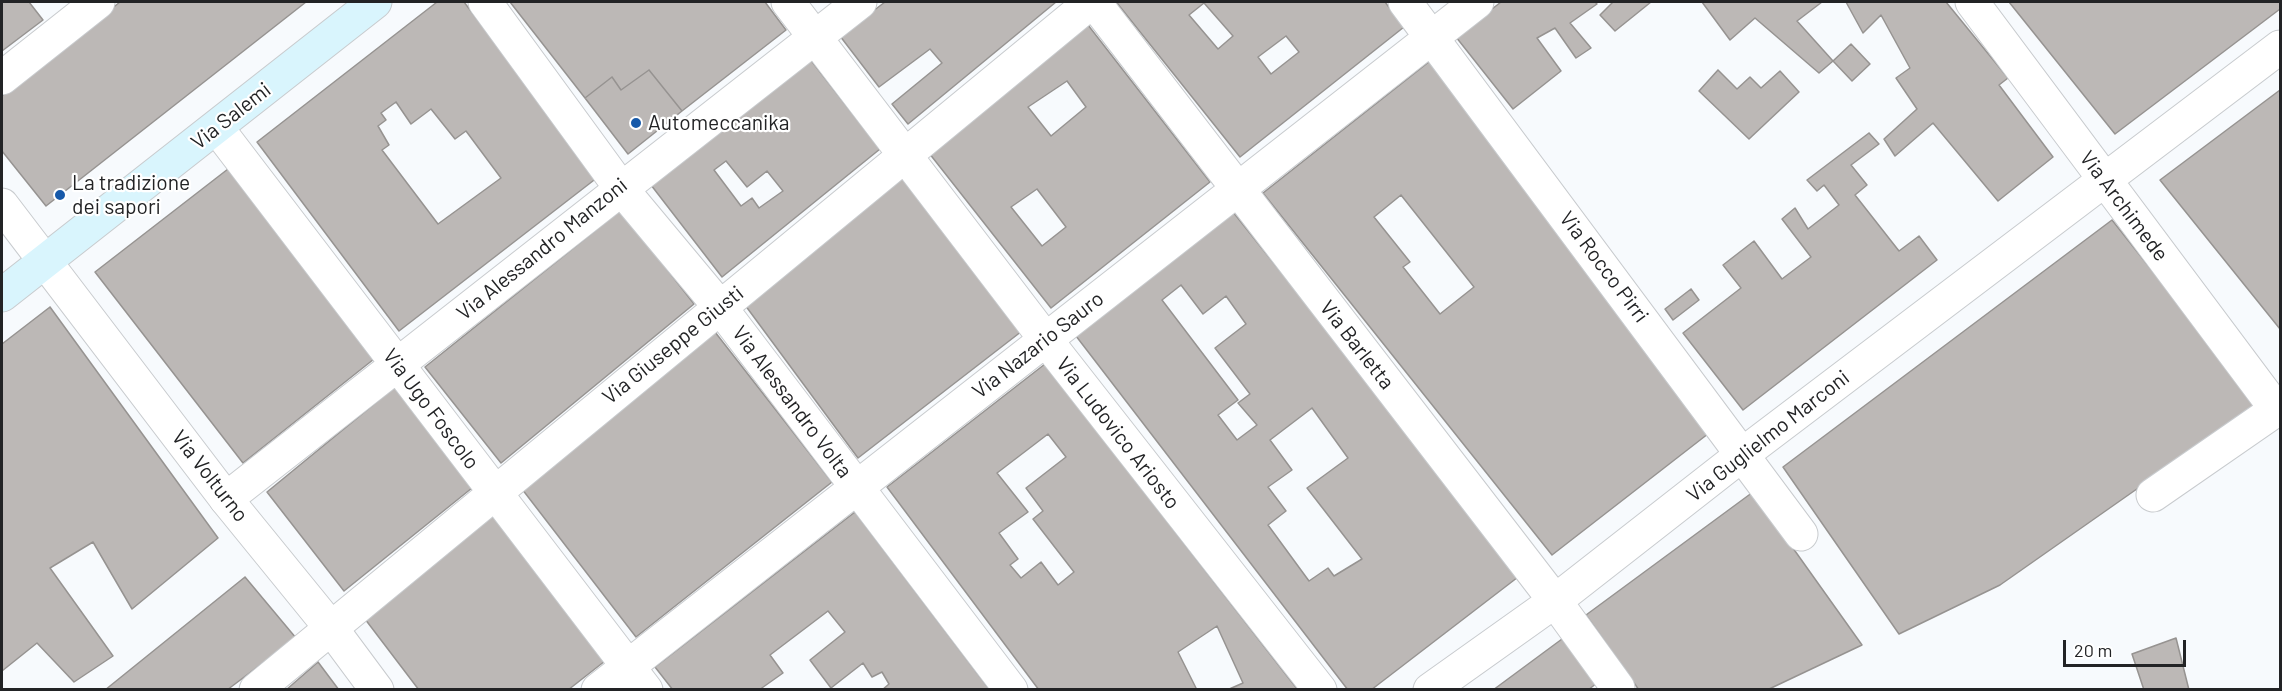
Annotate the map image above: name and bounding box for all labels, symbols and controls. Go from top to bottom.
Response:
street label: Via Salemi [186,77,276,155]
place label: Automeccanika [648,110,789,136]
marker: Automeccanika [629,116,643,130]
street label: Via Archimede [2074,146,2174,266]
place label: La tradizione dei sapori [72,170,190,220]
street label: Via Alessandro Manzoni [452,172,632,326]
marker: La tradizione dei sapori [53,188,67,202]
street label: Via Rocco Pirri [1554,206,1654,328]
street label: Via Giuseppe Giusti [597,280,749,410]
street label: Via Nazario Sauro [967,286,1109,404]
street label: Via Barletta [1314,295,1400,395]
street label: Via Alessandro Volta [727,321,857,483]
street label: Via Ugo Foscolo [378,344,484,474]
street label: Via Ludovico Ariosto [1051,352,1185,514]
street label: Via Guglielmo Marconi [1682,365,1854,507]
street label: Via Volturno [166,425,254,527]
scale bar [2066,628,2189,666]
text: 20 m [2074,639,2112,661]

